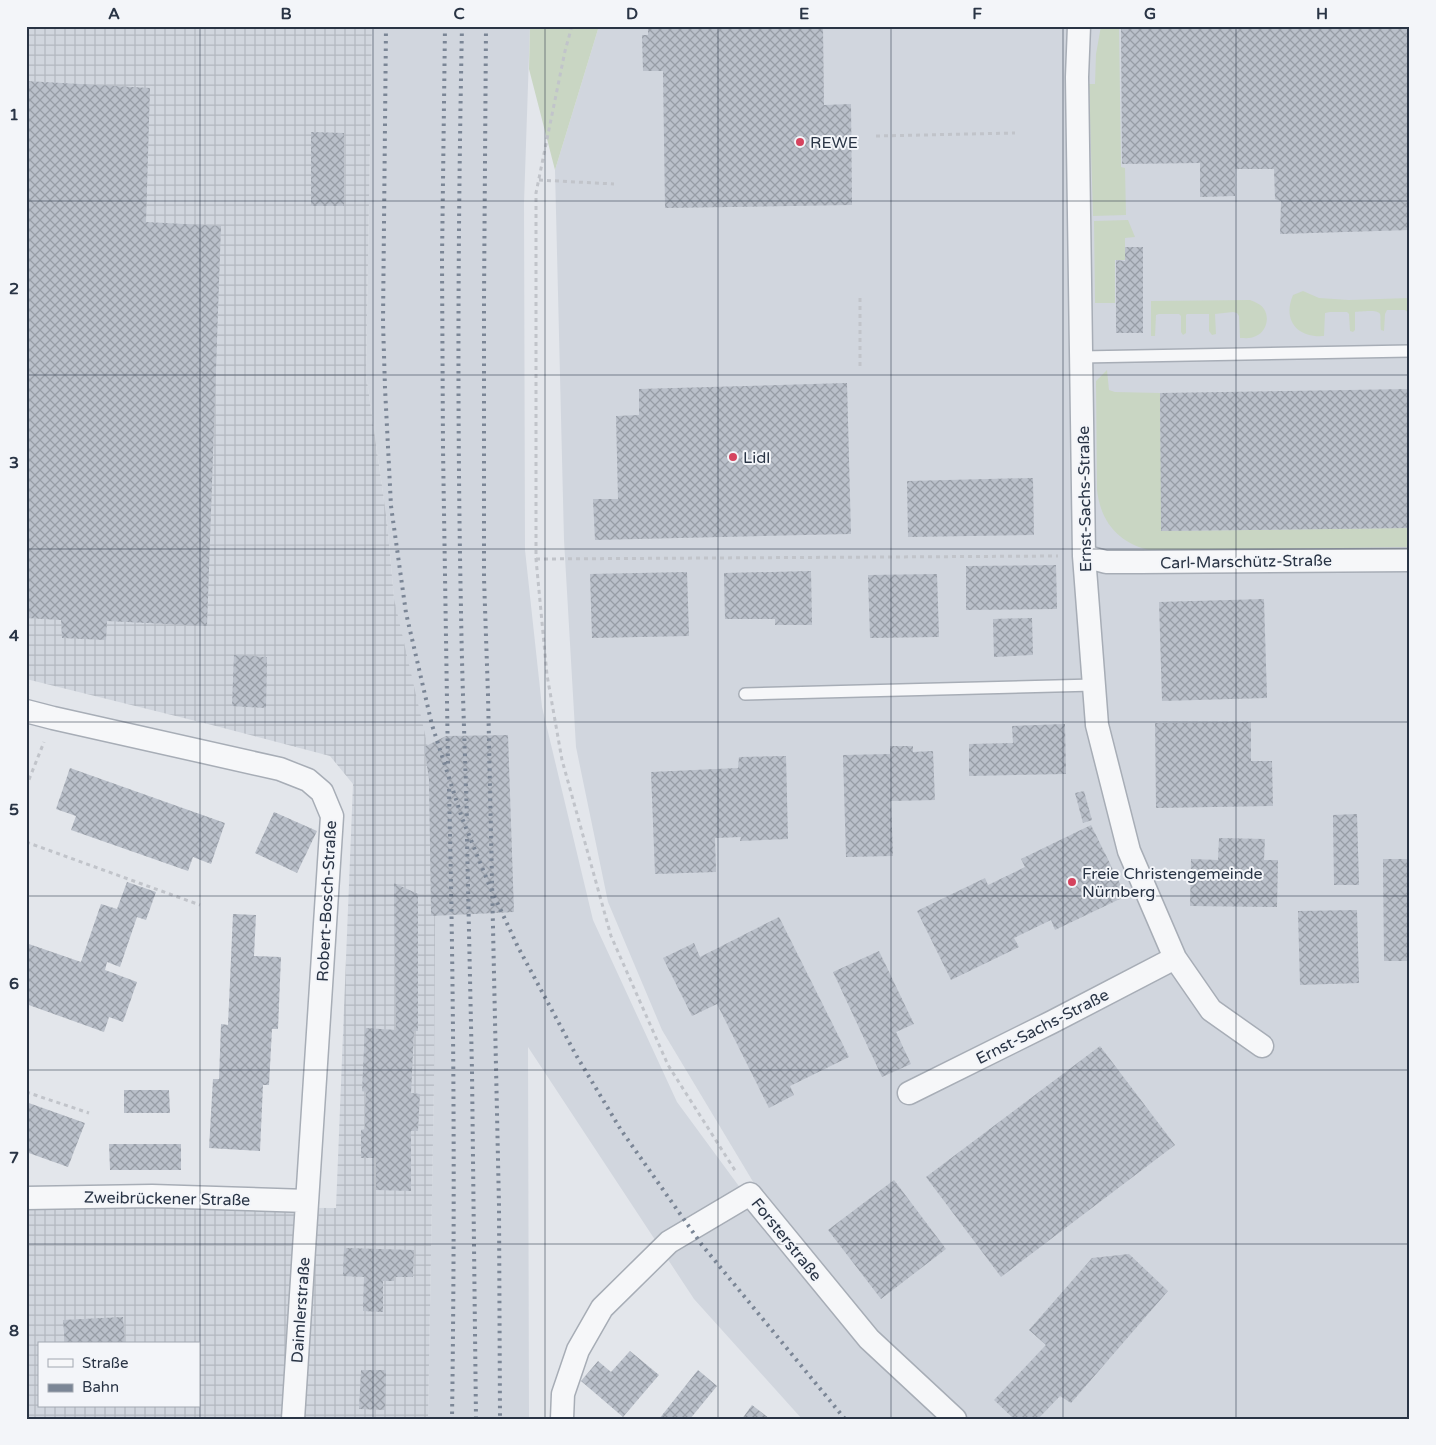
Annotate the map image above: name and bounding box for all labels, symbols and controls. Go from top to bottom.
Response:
text: A [108,4,120,24]
text: B [280,4,292,24]
text: C [453,4,465,24]
text: D [626,4,638,24]
text: E [799,4,809,24]
text: F [972,4,982,24]
text: G [1144,4,1156,24]
text: H [1316,4,1328,24]
text: 1 [9,105,19,125]
place label: REWE [810,133,858,153]
marker: REWE [794,136,806,148]
text: 2 [9,279,19,299]
street label: Ernst-Sachs-Straße [1074,426,1096,572]
place label: Lidl [743,448,770,468]
marker: Lidl [727,451,739,463]
text: 3 [9,453,19,473]
street label: Carl-Marschütz-Straße [1160,551,1332,573]
text: 4 [9,626,19,646]
text: 5 [9,800,19,820]
street label: Robert-Bosch-Straße [313,820,341,982]
place label: Freie Christengemeinde Nürnberg [1082,864,1263,902]
marker: Freie Christengemeinde Nürnberg [1066,876,1078,888]
text: 6 [9,974,19,994]
street label: Ernst-Sachs-Straße [973,985,1112,1069]
text: 7 [9,1148,19,1168]
street label: Zweibrückener Straße [84,1188,250,1210]
street label: Forsterstraße [747,1194,826,1285]
street label: Daimlerstraße [287,1256,315,1364]
text: 8 [9,1321,19,1341]
legend [38,1342,200,1408]
text: Straße [82,1354,128,1372]
text: Bahn [82,1378,119,1396]

